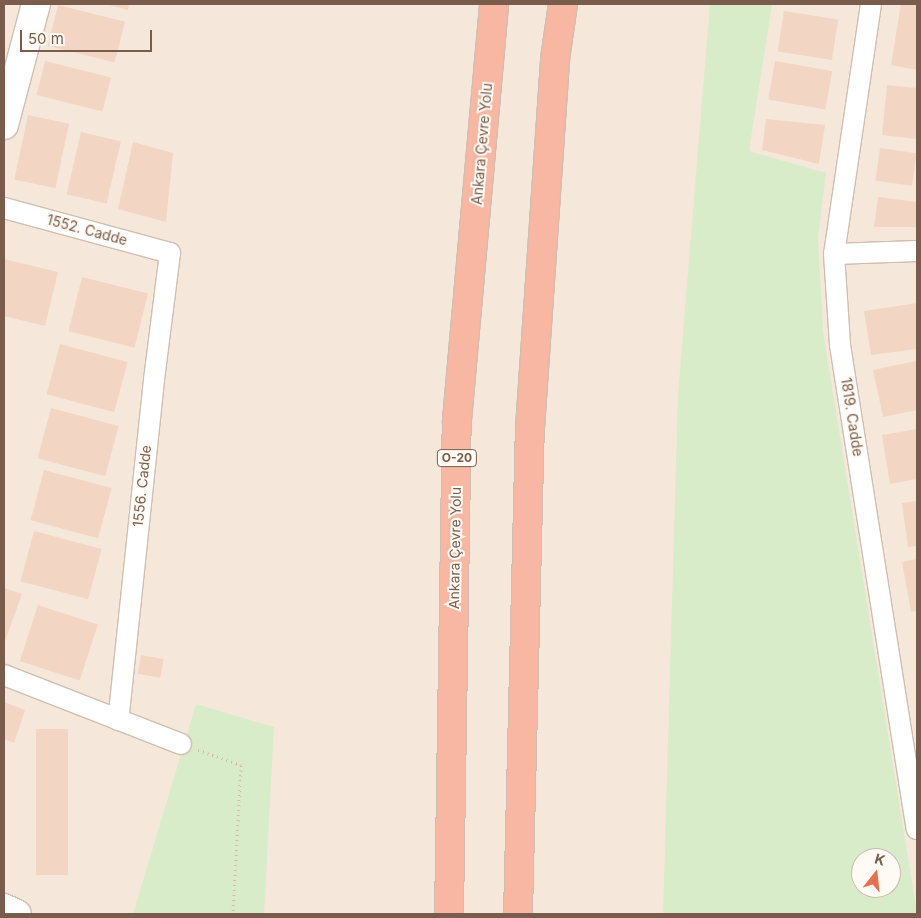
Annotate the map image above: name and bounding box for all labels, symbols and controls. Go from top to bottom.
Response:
scale bar [22,20,155,52]
text: 50 m [28,29,64,48]
street label: Ankara Çevre Yolu [468,82,496,206]
street label: 1552. Cadde [45,211,129,249]
street label: 1819. Cadde [837,376,867,458]
street label: 1556. Cadde [129,444,155,528]
road number: O-20 [436,448,478,468]
street label: Ankara Çevre Yolu [446,487,464,609]
north arrow [851,848,901,898]
text: K [873,849,887,869]

